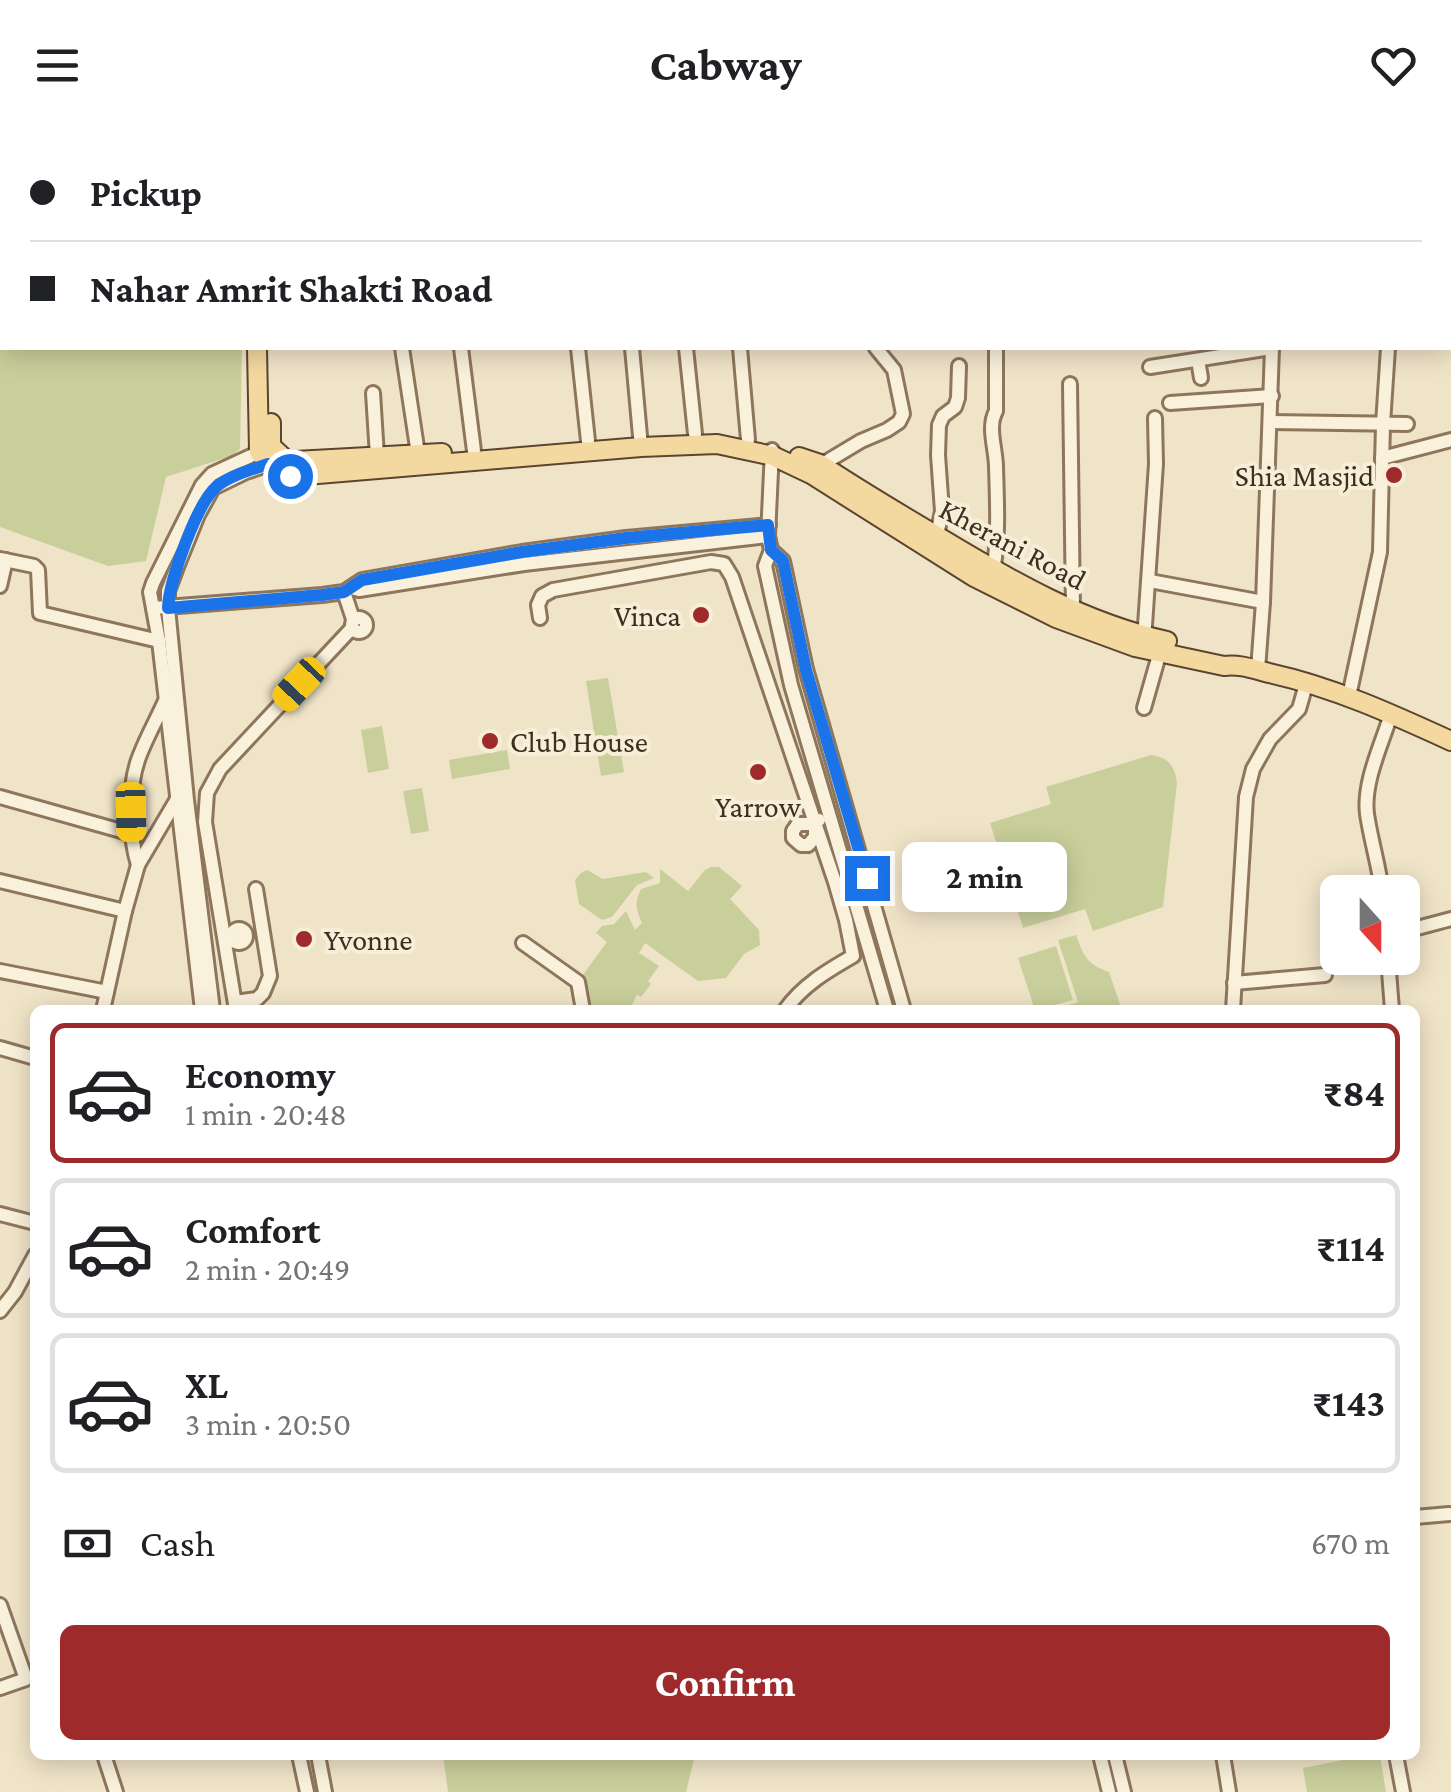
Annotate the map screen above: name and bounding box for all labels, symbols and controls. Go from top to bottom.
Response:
icon: menu [30,38,85,93]
icon: heart [1366,38,1421,93]
text: Cabway [649,40,802,90]
text: Pickup [90,172,202,214]
text: Nahar Amrit Shakti Road [90,268,492,310]
route start [268,454,313,499]
place label: Shia Masjid [1235,459,1374,493]
marker: Shia Masjid [1383,464,1405,486]
street label: Kherani Road [934,492,1092,596]
place label: Vinca [614,599,681,632]
marker: Vinca [690,604,712,626]
car [268,652,330,716]
place label: Club House [510,725,648,758]
marker: Club House [479,730,501,752]
marker: Yarrow [747,761,769,783]
car [115,782,147,842]
place label: Yarrow [715,790,802,823]
callout: 2 min [902,843,1067,913]
route end [845,856,890,901]
text: 2 min [946,859,1023,895]
north arrow [1320,875,1420,975]
map controls [1320,875,1420,975]
place label: Yvonne [324,923,412,956]
marker: Yvonne [293,928,315,950]
icon: car [65,1048,155,1138]
text: Economy [185,1054,335,1096]
text: ₹84 [1323,1072,1385,1114]
text: 1 min · 20:48 [185,1096,347,1132]
icon: car [65,1203,155,1293]
text: Comfort [185,1209,321,1251]
text: ₹114 [1316,1227,1385,1269]
text: 2 min · 20:49 [185,1251,350,1287]
icon: car [65,1358,155,1448]
text: XL [185,1364,228,1406]
text: ₹143 [1312,1382,1385,1424]
text: 3 min · 20:50 [185,1406,351,1442]
icon: cash [60,1516,115,1571]
text: Cash [140,1522,215,1564]
text: 670 m [1311,1525,1390,1561]
button: Confirm [60,1625,1390,1740]

